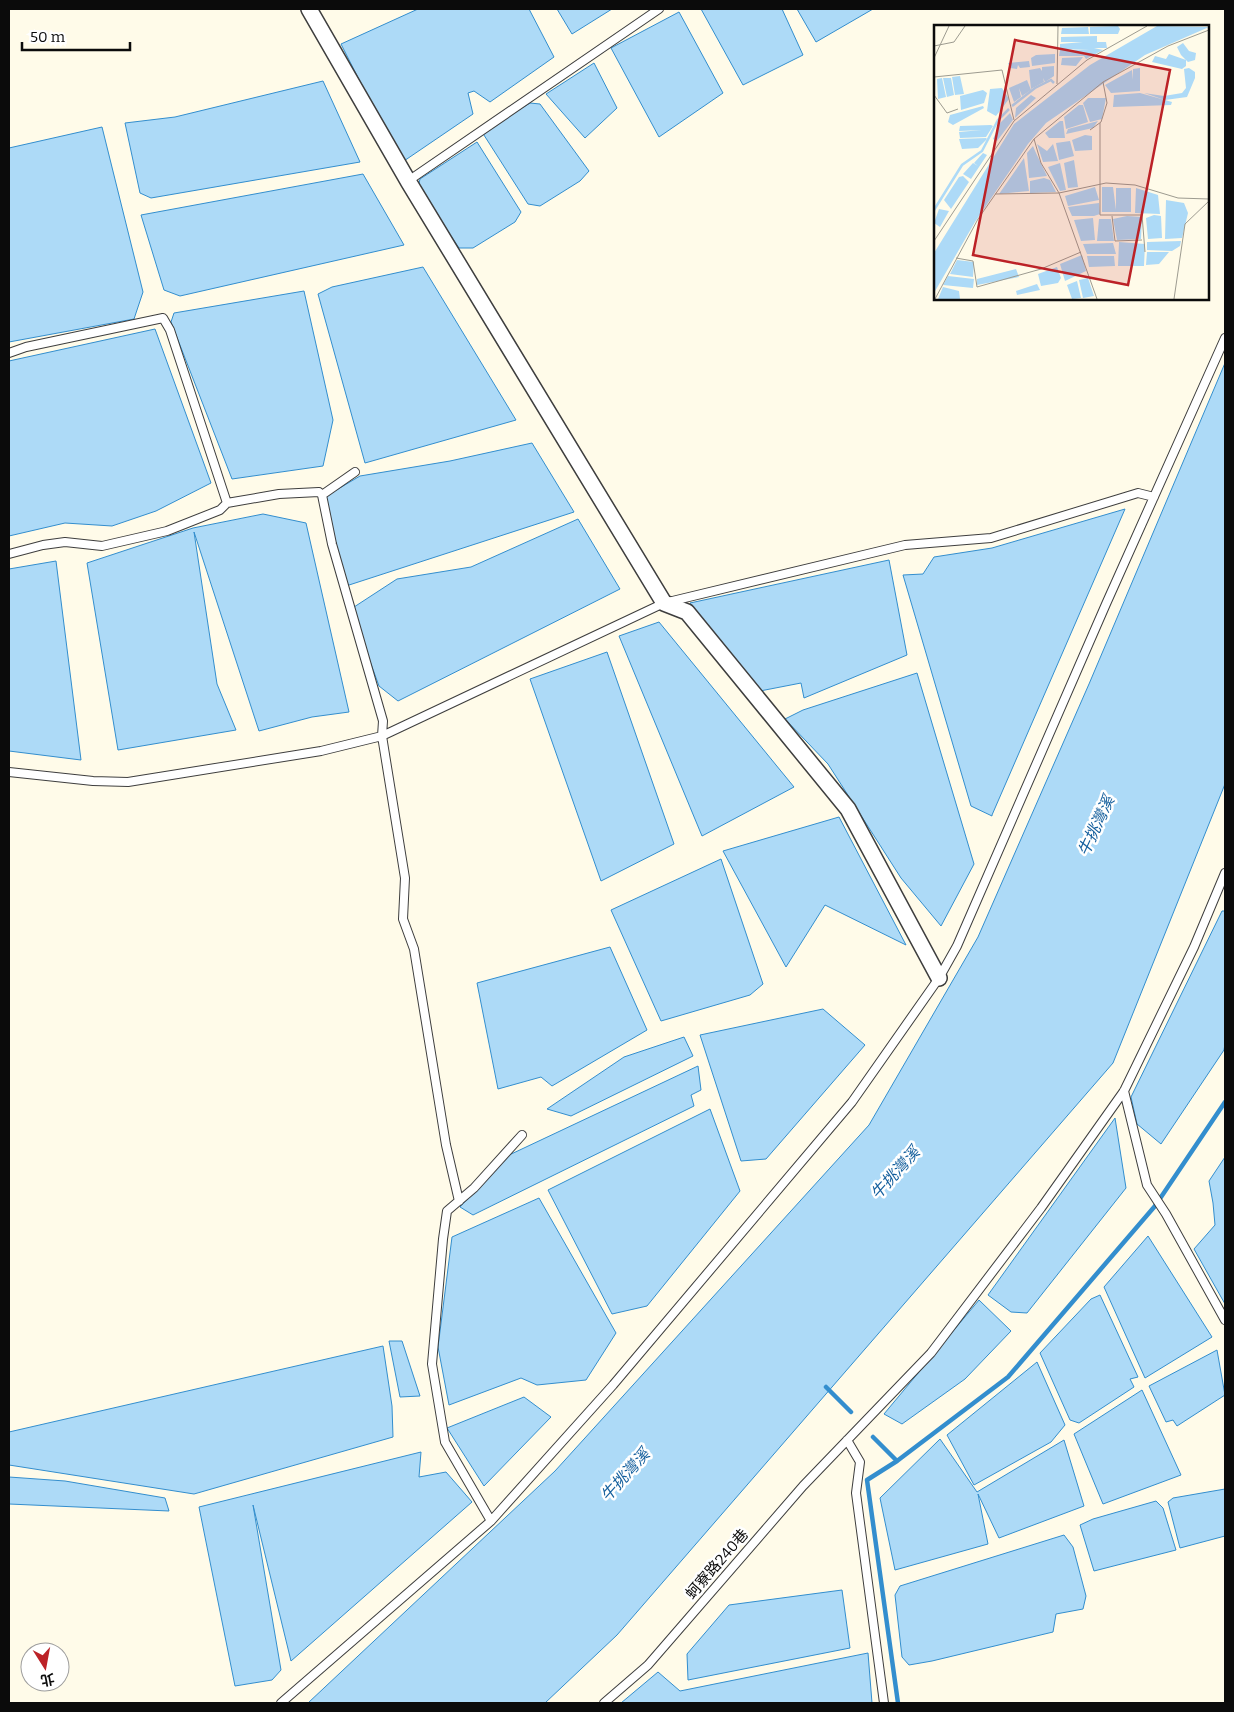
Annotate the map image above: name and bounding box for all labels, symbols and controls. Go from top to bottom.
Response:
scale bar [22,20,130,52]
inset map [934,25,1209,300]
text: 50 m [30,28,66,46]
water label: 牛挑灣溪 [1074,791,1119,859]
water label: 牛挑灣溪 [867,1141,925,1203]
water label: 牛挑灣溪 [597,1443,655,1505]
street label: 蚵寮路240巷 [682,1525,752,1603]
north arrow [20,1642,70,1692]
text: 北 [39,1670,56,1689]

